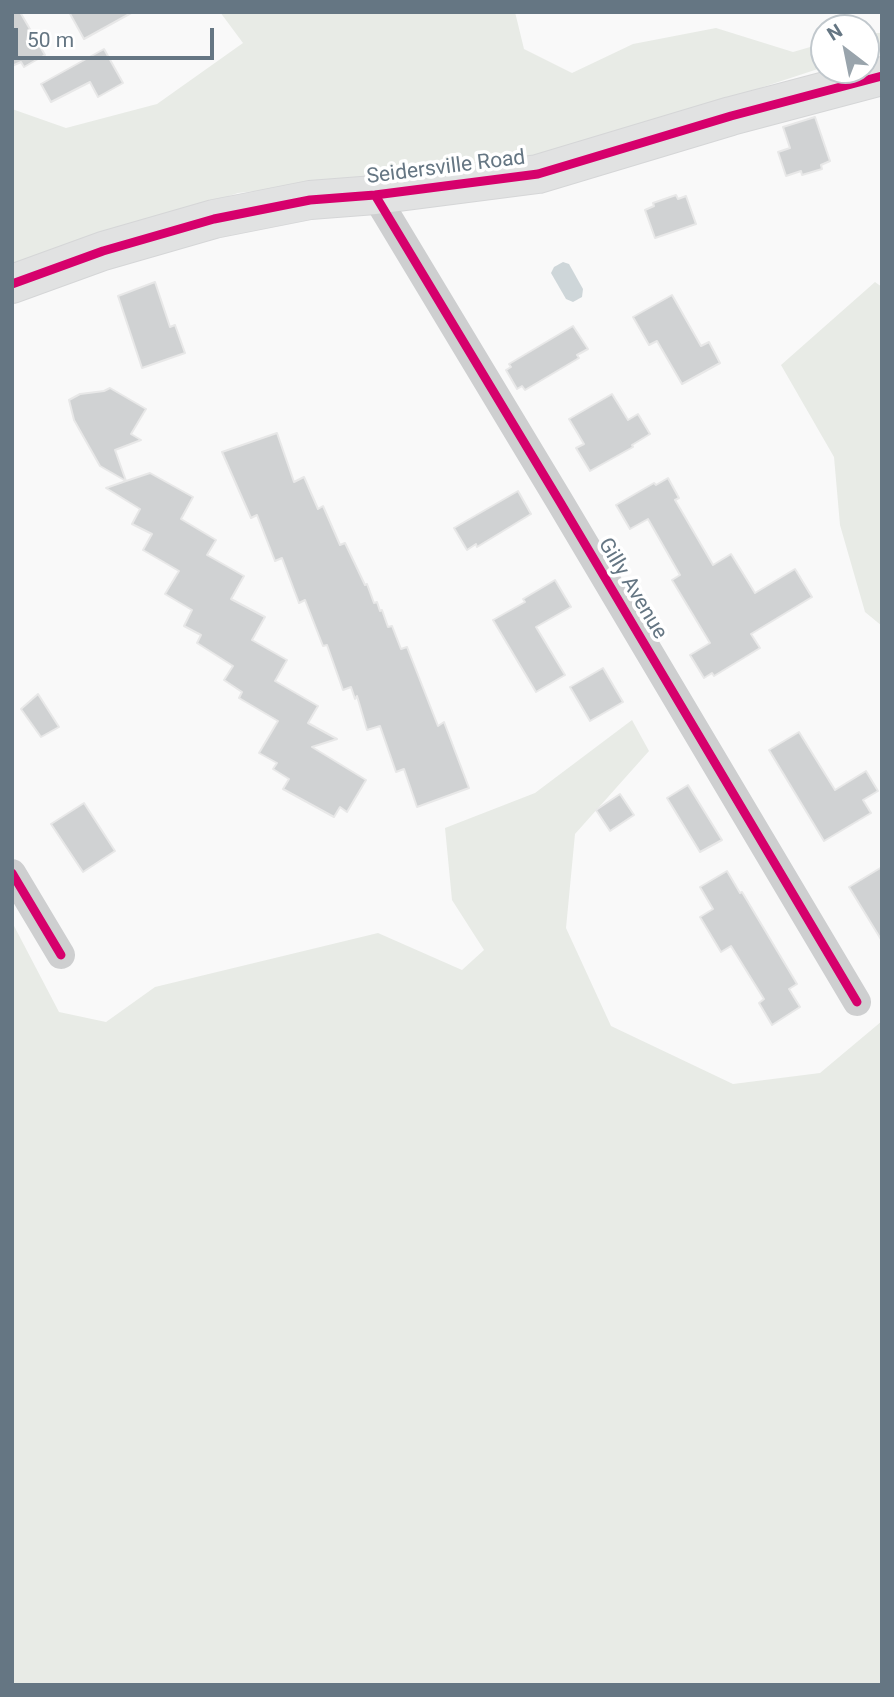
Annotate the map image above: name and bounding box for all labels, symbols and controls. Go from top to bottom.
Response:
scale bar [18,14,217,58]
north arrow [810,14,880,84]
text: N [823,19,846,46]
text: 50 m [27,28,74,52]
street label: Seidersville Road [365,146,527,190]
street label: Gilly Avenue [592,534,672,644]

